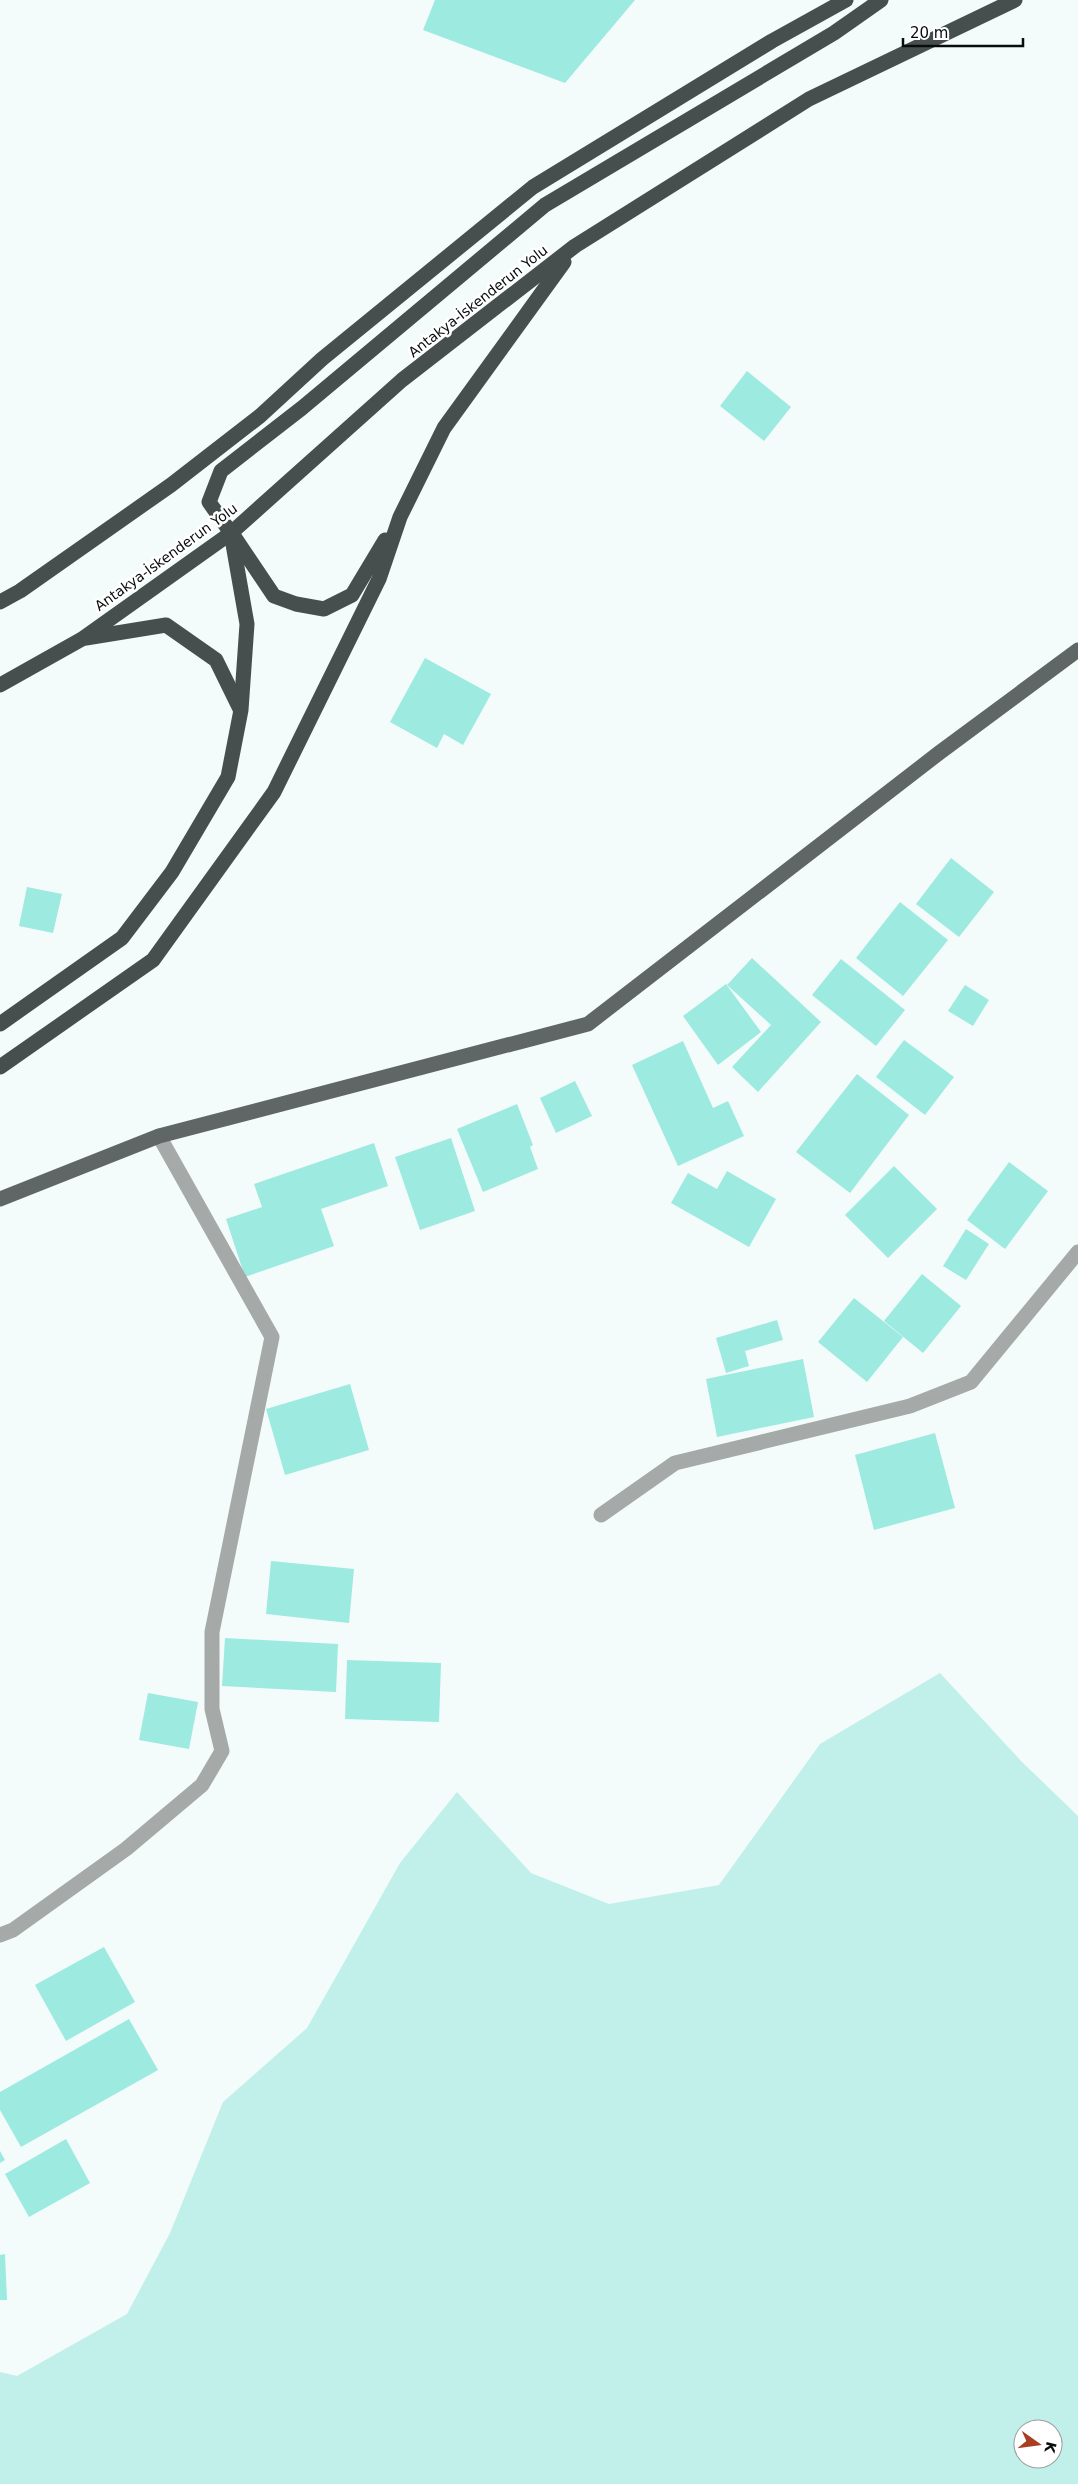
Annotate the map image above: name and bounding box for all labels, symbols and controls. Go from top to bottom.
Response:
scale bar [903,15,1023,47]
text: 20 m [910,24,948,42]
street label: Antakya-İskenderun Yolu [405,241,551,360]
street label: Antakya-İskenderun Yolu [91,499,240,614]
north arrow [1013,2419,1063,2469]
text: K [1041,2440,1060,2455]

